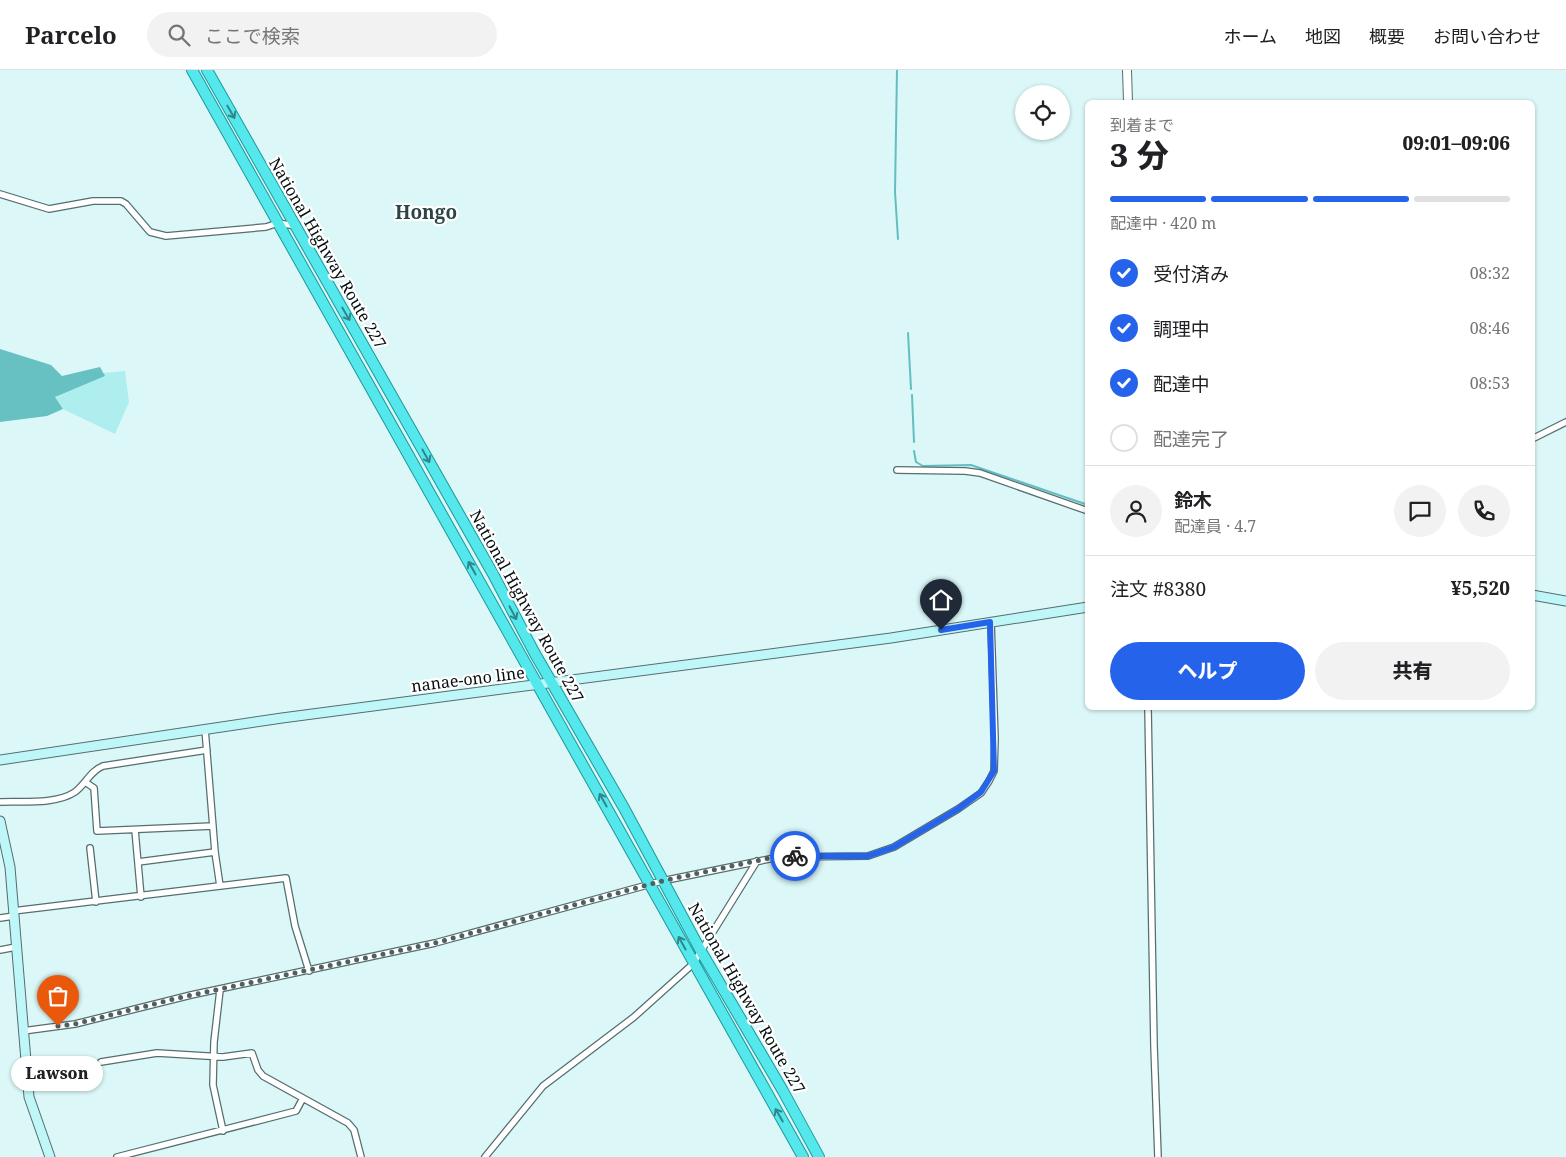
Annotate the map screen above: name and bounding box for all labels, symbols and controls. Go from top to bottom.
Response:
search box [147,12,497,57]
text: Parcelo [25,18,117,51]
icon: search [165,21,193,49]
text: ここで検索 [205,23,300,49]
text: ホーム [1224,24,1277,48]
text: 地図 [1305,24,1341,48]
text: 概要 [1369,24,1405,48]
text: お問い合わせ [1433,24,1541,48]
map controls [1015,85,1070,140]
button: locate [1015,85,1070,140]
one-way arrow [226,105,236,120]
text: 到着まで [1110,114,1174,136]
text: 09:01–09:06 [1402,130,1510,156]
text: 3 分 [1110,133,1168,176]
street label: National Highway Route 227 [264,154,392,352]
district label: Hongo [395,199,457,225]
text: 配達中 · 420 m [1110,212,1216,234]
icon: check [1110,259,1138,287]
text: 受付済み [1153,261,1229,287]
text: 08:32 [1470,262,1510,284]
one-way arrow [341,307,351,322]
icon: check [1110,314,1138,342]
text: 調理中 [1153,316,1210,342]
text: 08:46 [1470,317,1510,339]
icon: check [1110,369,1138,397]
text: 配達中 [1153,371,1210,397]
text: 08:53 [1470,372,1510,394]
text: 配達完了 [1153,426,1229,452]
one-way arrow [421,448,431,463]
button: person [1110,485,1162,537]
button: chat [1394,485,1446,537]
button: phone [1458,485,1510,537]
text: 鈴木 [1174,487,1212,513]
street label: National Highway Route 227 [465,506,589,706]
text: 配達員 · 4.7 [1174,515,1256,537]
one-way arrow [466,561,476,575]
text: ¥5,520 [1451,575,1510,601]
text: 注文 #8380 [1110,576,1206,602]
pin [920,579,962,630]
icon: home [927,586,955,614]
one-way arrow [508,606,518,621]
button: ヘルプ [1110,642,1305,700]
button: 共有 [1315,642,1510,700]
street label: nanae-ono line [410,661,526,697]
one-way arrow [598,793,608,808]
courier [770,831,820,881]
icon: bike [781,842,809,870]
street label: National Highway Route 227 [683,899,811,1097]
one-way arrow [676,936,686,950]
pin [37,975,79,1026]
icon: bag [44,982,72,1010]
callout: Lawson [12,1056,104,1091]
text: Lawson [26,1062,88,1084]
one-way arrow [774,1107,784,1122]

